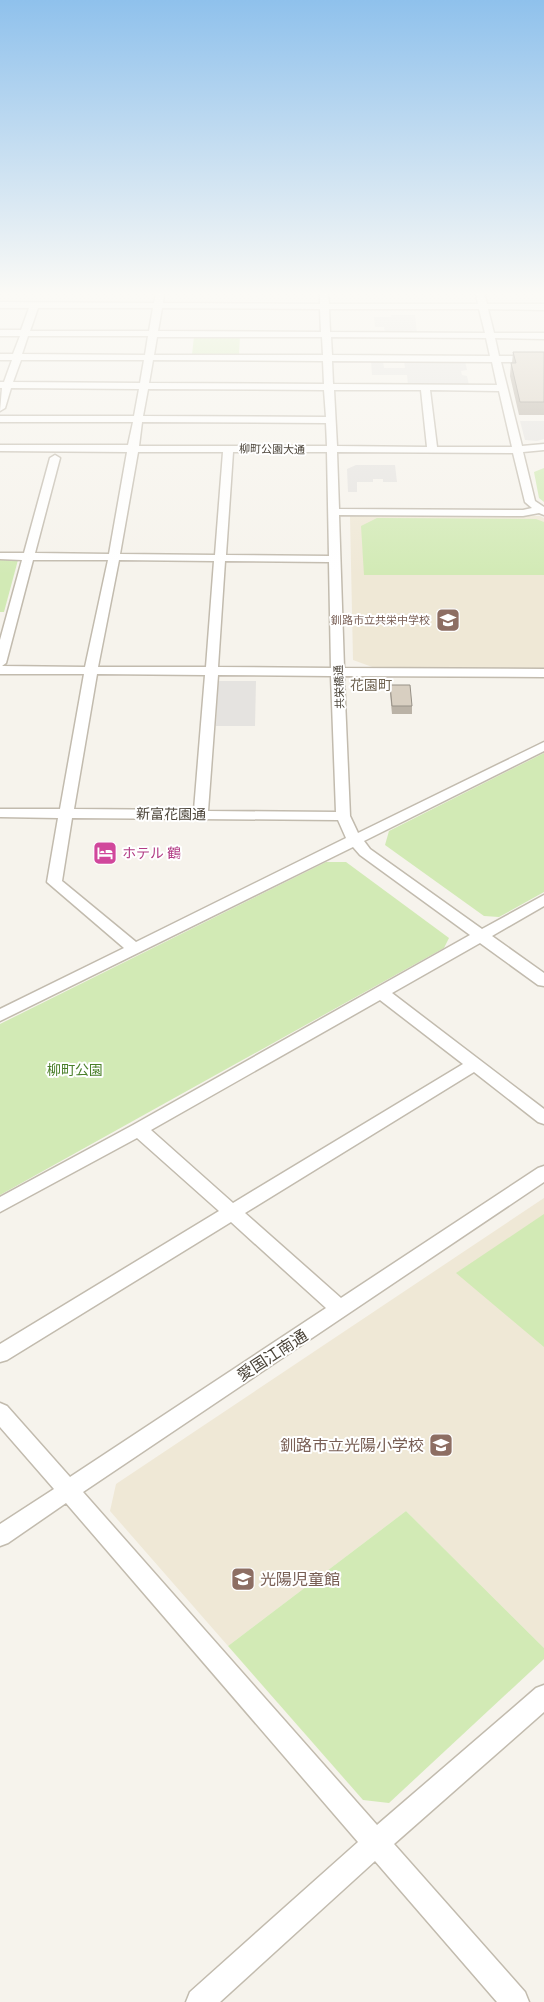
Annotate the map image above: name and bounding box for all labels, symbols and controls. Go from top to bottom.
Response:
street label: 柳町公園大通 [239,442,305,457]
school or university icon: 釧路市立共栄中学校 [435,607,461,633]
place label: 釧路市立共栄中学校 [331,614,430,627]
street label: 共栄橋通 [332,665,347,709]
district label: 花園町 [350,677,392,694]
street label: 新富花園通 [136,805,206,824]
hotel icon: ホテル 鶴 [92,840,118,866]
place label: ホテル 鶴 [122,845,181,862]
park label: 柳町公園 [47,1062,103,1079]
street label: 愛国江南通 [234,1326,312,1386]
school or university icon: 釧路市立光陽小学校 [428,1432,454,1458]
place label: 釧路市立光陽小学校 [280,1436,424,1456]
school or university icon: 光陽児童館 [230,1566,256,1592]
place label: 光陽児童館 [260,1570,340,1590]

